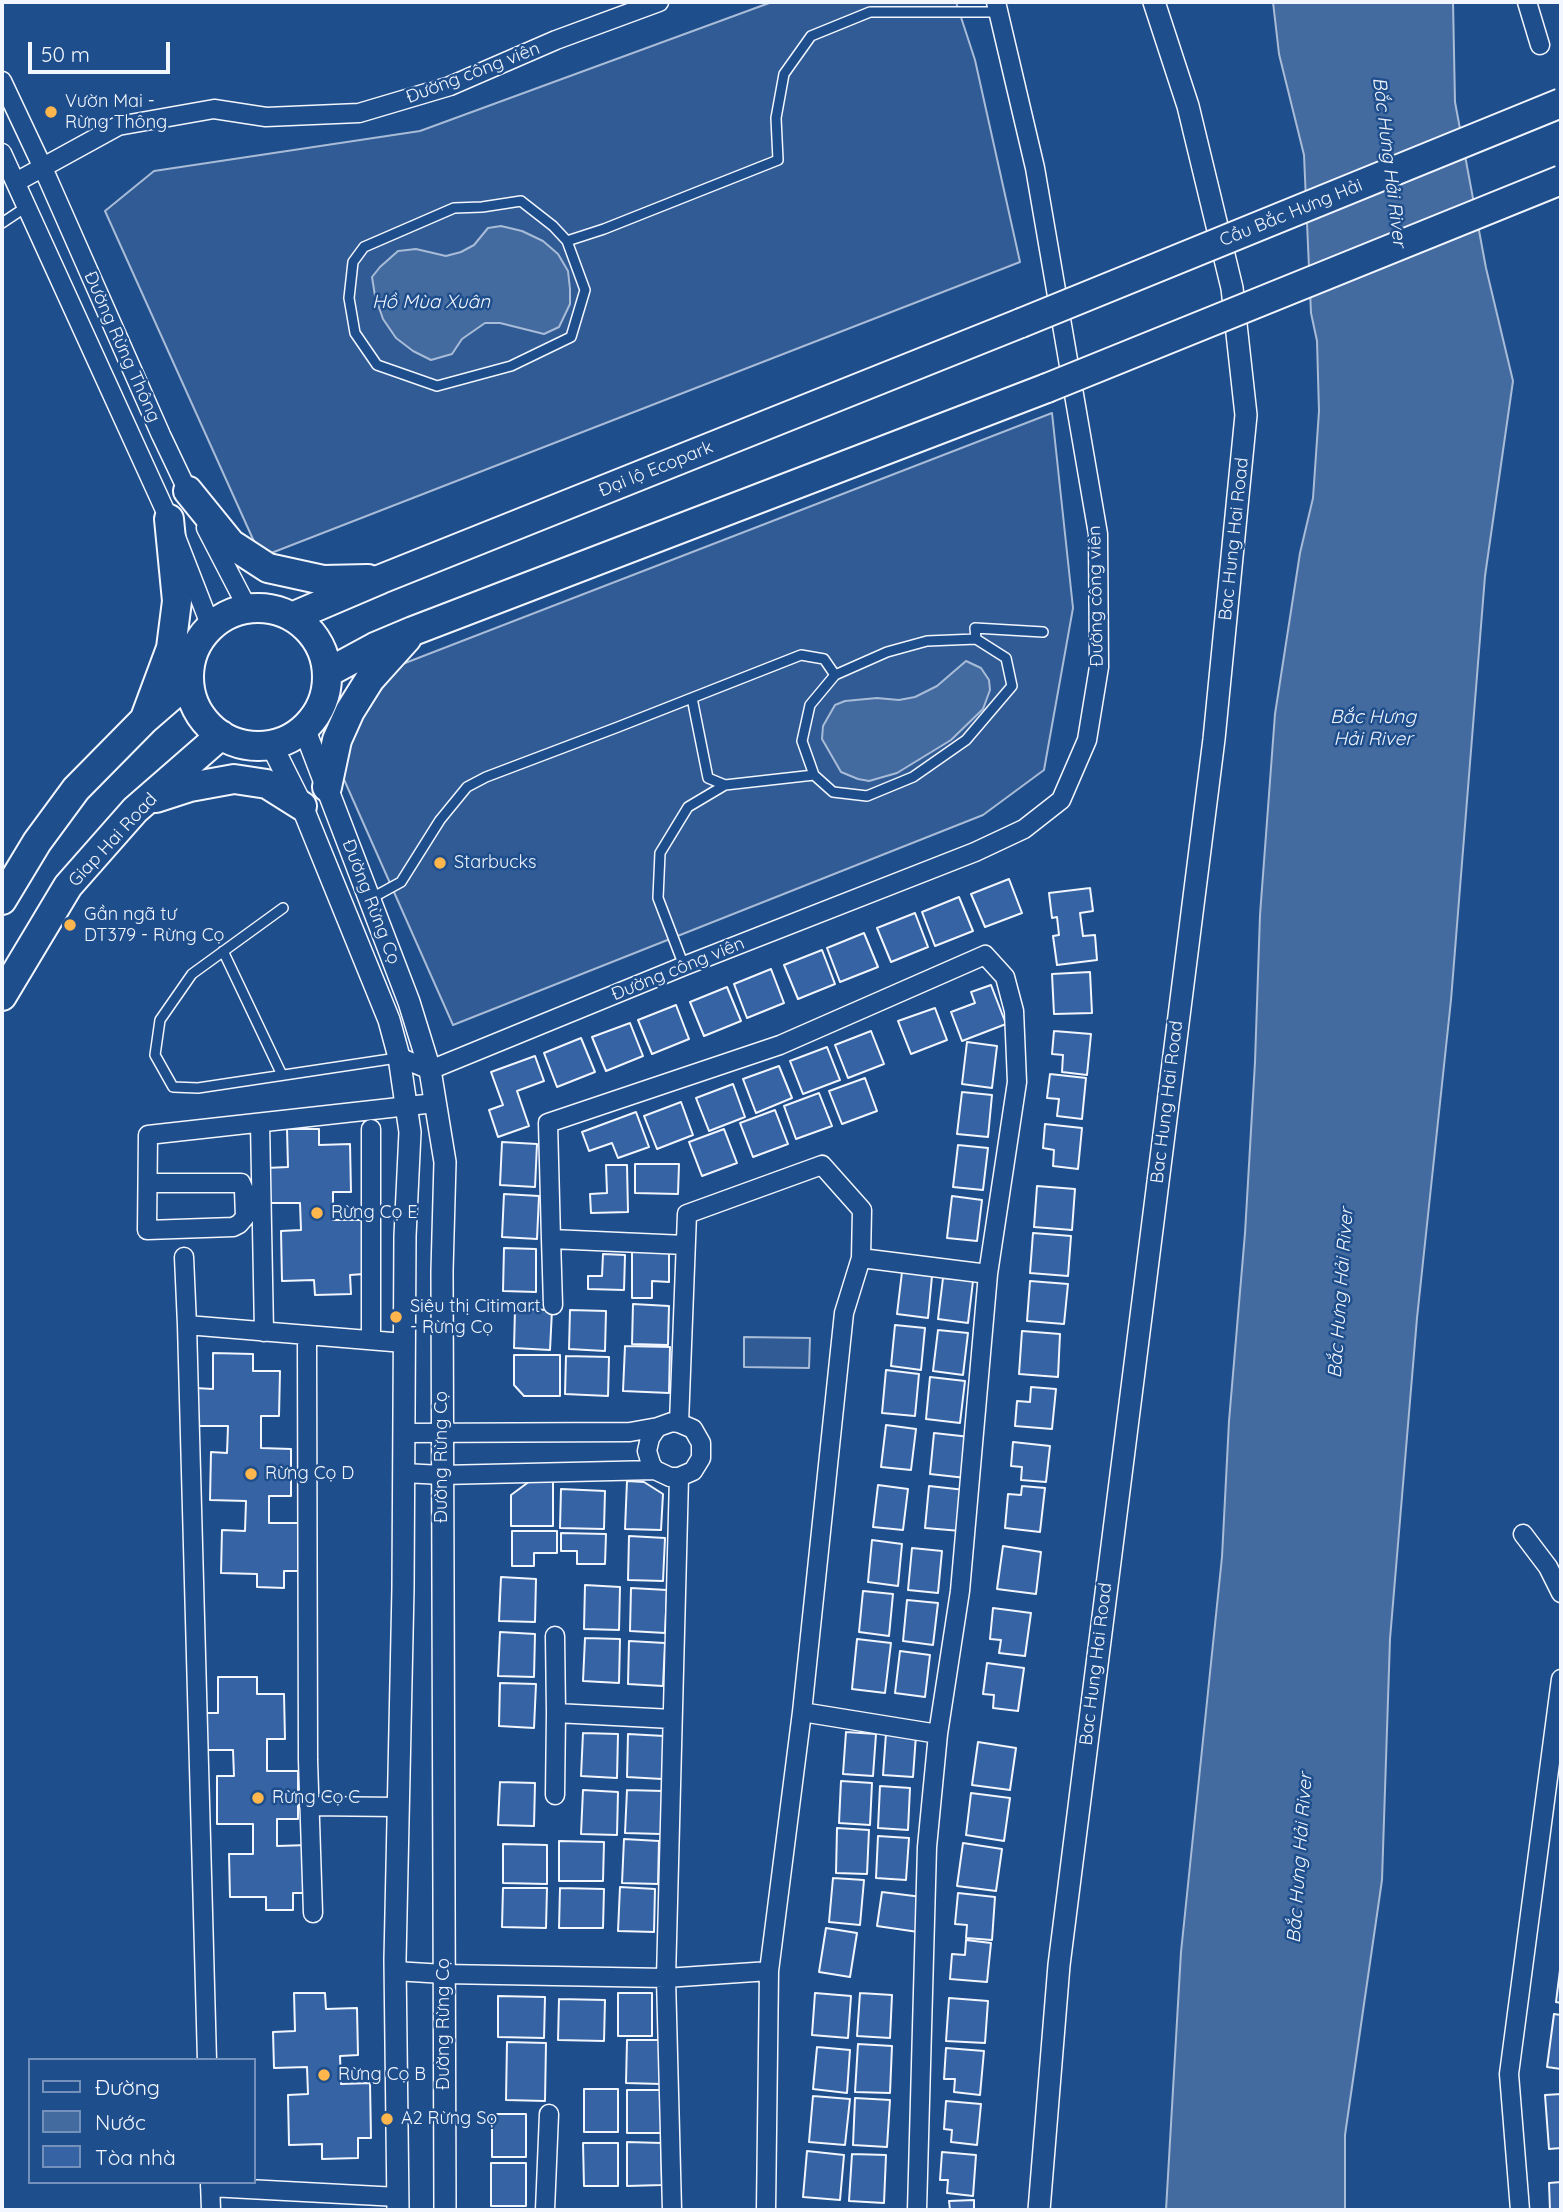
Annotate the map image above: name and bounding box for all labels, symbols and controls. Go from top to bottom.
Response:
scale bar [32,28,173,72]
street label: Đường công viên [403,38,543,108]
text: 50 m [41,41,90,67]
water label: Bắc Hưng Hải River [1367,76,1411,248]
place label: Vườn Mai - Rừng Thông [65,91,167,134]
marker: Vườn Mai - Rừng Thông [43,104,59,120]
street label: Cầu Bắc Hưng Hải [1217,175,1365,251]
street label: Đường Rừng Thông [79,268,165,426]
water label: Hồ Mùa Xuân [372,291,490,313]
street label: Đại lộ Ecopark [596,436,716,502]
street label: Bac Hung Hai Road [1215,456,1253,622]
street label: Đường công viên [1084,525,1108,667]
water label: Bắc Hưng Hải River [1330,706,1416,750]
street label: Giap Hai Road [64,789,162,891]
street label: Đường Rừng Cọ [337,837,405,967]
place label: Starbucks [454,852,537,874]
marker: Starbucks [432,855,448,871]
place label: Gần ngã tư DT379 - Rừng Cọ [84,904,224,946]
marker: Gần ngã tư DT379 - Rừng Cọ [62,917,78,933]
street label: Đường công viên [608,933,748,1005]
street label: Bac Hung Hai Road [1146,1019,1188,1185]
place label: Rừng Cọ E [331,1202,417,1224]
marker: Rừng Cọ E [309,1205,325,1221]
water label: Bắc Hưng Hải River [1324,1207,1358,1379]
place label: Siêu thị Citimart - Rừng Cọ [410,1296,540,1338]
marker: Siêu thị Citimart - Rừng Cọ [388,1309,404,1325]
street label: Đường Rừng Cọ [431,1391,453,1523]
place label: Rừng Cọ D [265,1463,354,1485]
marker: Rừng Cọ D [243,1466,259,1482]
street label: Bac Hung Hai Road [1075,1581,1117,1747]
water label: Bắc Hưng Hải River [1283,1772,1317,1944]
place label: Rừng Cọ C [272,1787,360,1809]
marker: Rừng Cọ C [250,1790,266,1806]
street label: Đường Rừng Cọ [433,1958,455,2090]
legend [28,2058,256,2184]
place label: Rừng Cọ B [338,2064,426,2086]
marker: Rừng Cọ B [316,2067,332,2083]
text: Đường [95,2074,160,2100]
place label: A2 Rừng Sọ [401,2108,497,2130]
text: Nước [95,2109,146,2135]
marker: A2 Rừng Sọ [379,2111,395,2127]
text: Tòa nhà [95,2144,176,2170]

